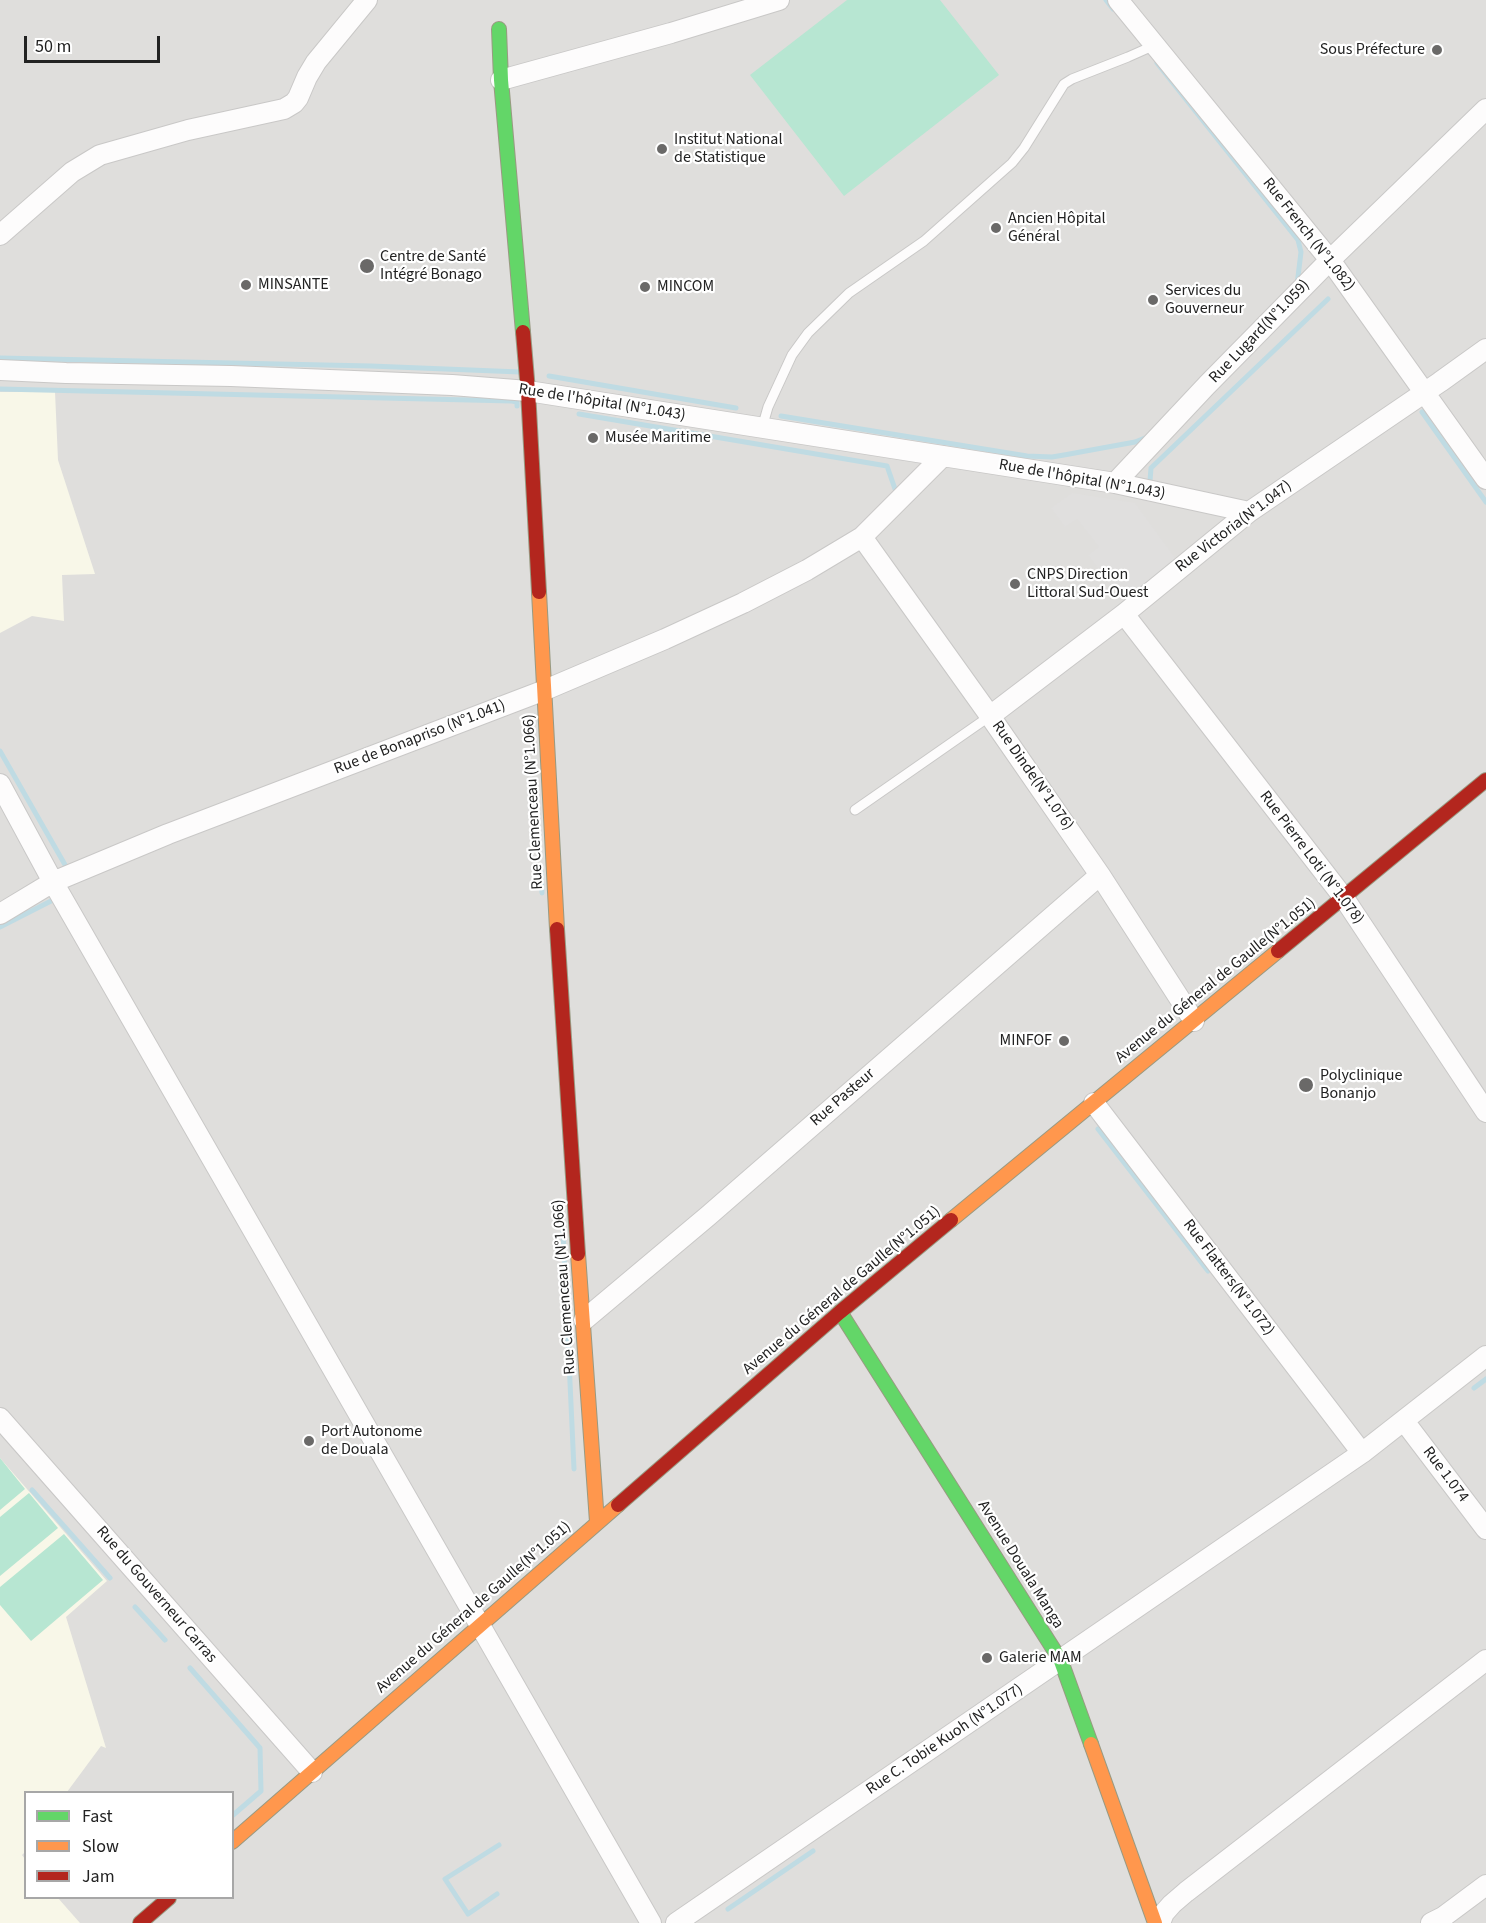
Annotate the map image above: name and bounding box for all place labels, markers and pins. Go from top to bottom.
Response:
place label: Sous Préfecture [1320,40,1425,60]
marker: Sous Préfecture [1430,43,1444,57]
place label: Institut National de Statistique [674,130,783,168]
marker: Institut National de Statistique [655,142,669,156]
place label: Ancien Hôpital Général [1008,209,1106,247]
marker: Ancien Hôpital Général [989,221,1003,235]
place label: Centre de Santé Intégré Bonago [380,247,486,285]
marker: Centre de Santé Intégré Bonago [358,257,376,275]
place label: MINSANTE [258,275,329,295]
place label: MINCOM [657,277,714,297]
marker: MINSANTE [239,278,253,292]
marker: MINCOM [638,280,652,294]
place label: Services du Gouverneur [1165,281,1244,319]
marker: Services du Gouverneur [1146,293,1160,307]
place label: Musée Maritime [605,428,711,448]
marker: Musée Maritime [586,431,600,445]
place label: CNPS Direction Littoral Sud-Ouest [1027,565,1148,603]
marker: CNPS Direction Littoral Sud-Ouest [1008,577,1022,591]
place label: MINFOF [1000,1031,1052,1051]
marker: MINFOF [1057,1034,1071,1048]
place label: Polyclinique Bonanjo [1320,1066,1402,1104]
marker: Polyclinique Bonanjo [1297,1076,1315,1094]
place label: Port Autonome de Douala [321,1422,422,1460]
marker: Port Autonome de Douala [302,1434,316,1448]
place label: Galerie MAM [999,1648,1082,1668]
marker: Galerie MAM [980,1651,994,1665]

